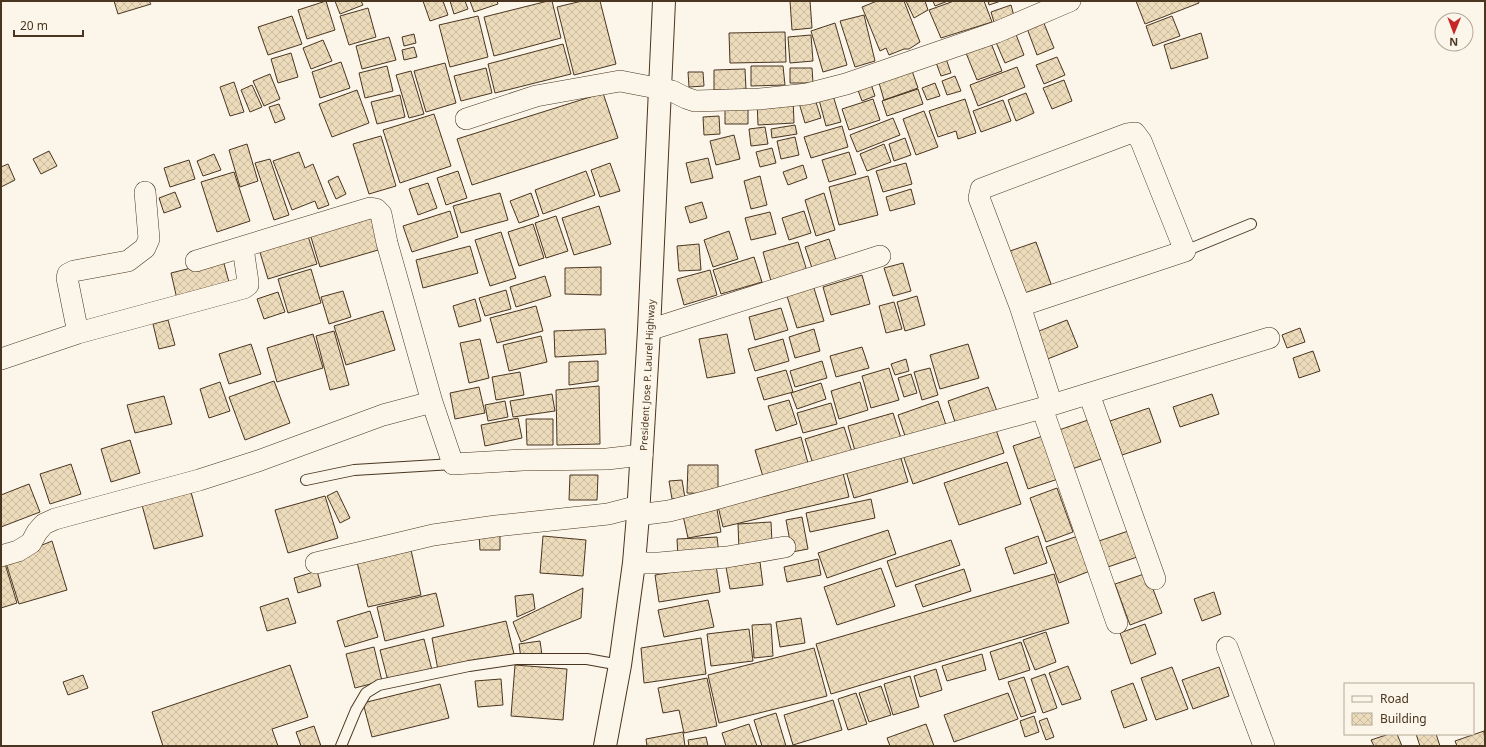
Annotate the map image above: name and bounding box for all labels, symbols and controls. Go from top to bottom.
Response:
scale bar [14,12,83,38]
north arrow [1434,12,1474,52]
text: 20 m [20,17,48,34]
text: N [1449,35,1458,50]
street label: President Jose P. Laurel Highway [636,298,658,451]
legend [1344,683,1474,735]
text: Road [1380,690,1409,707]
text: Building [1380,710,1427,727]

